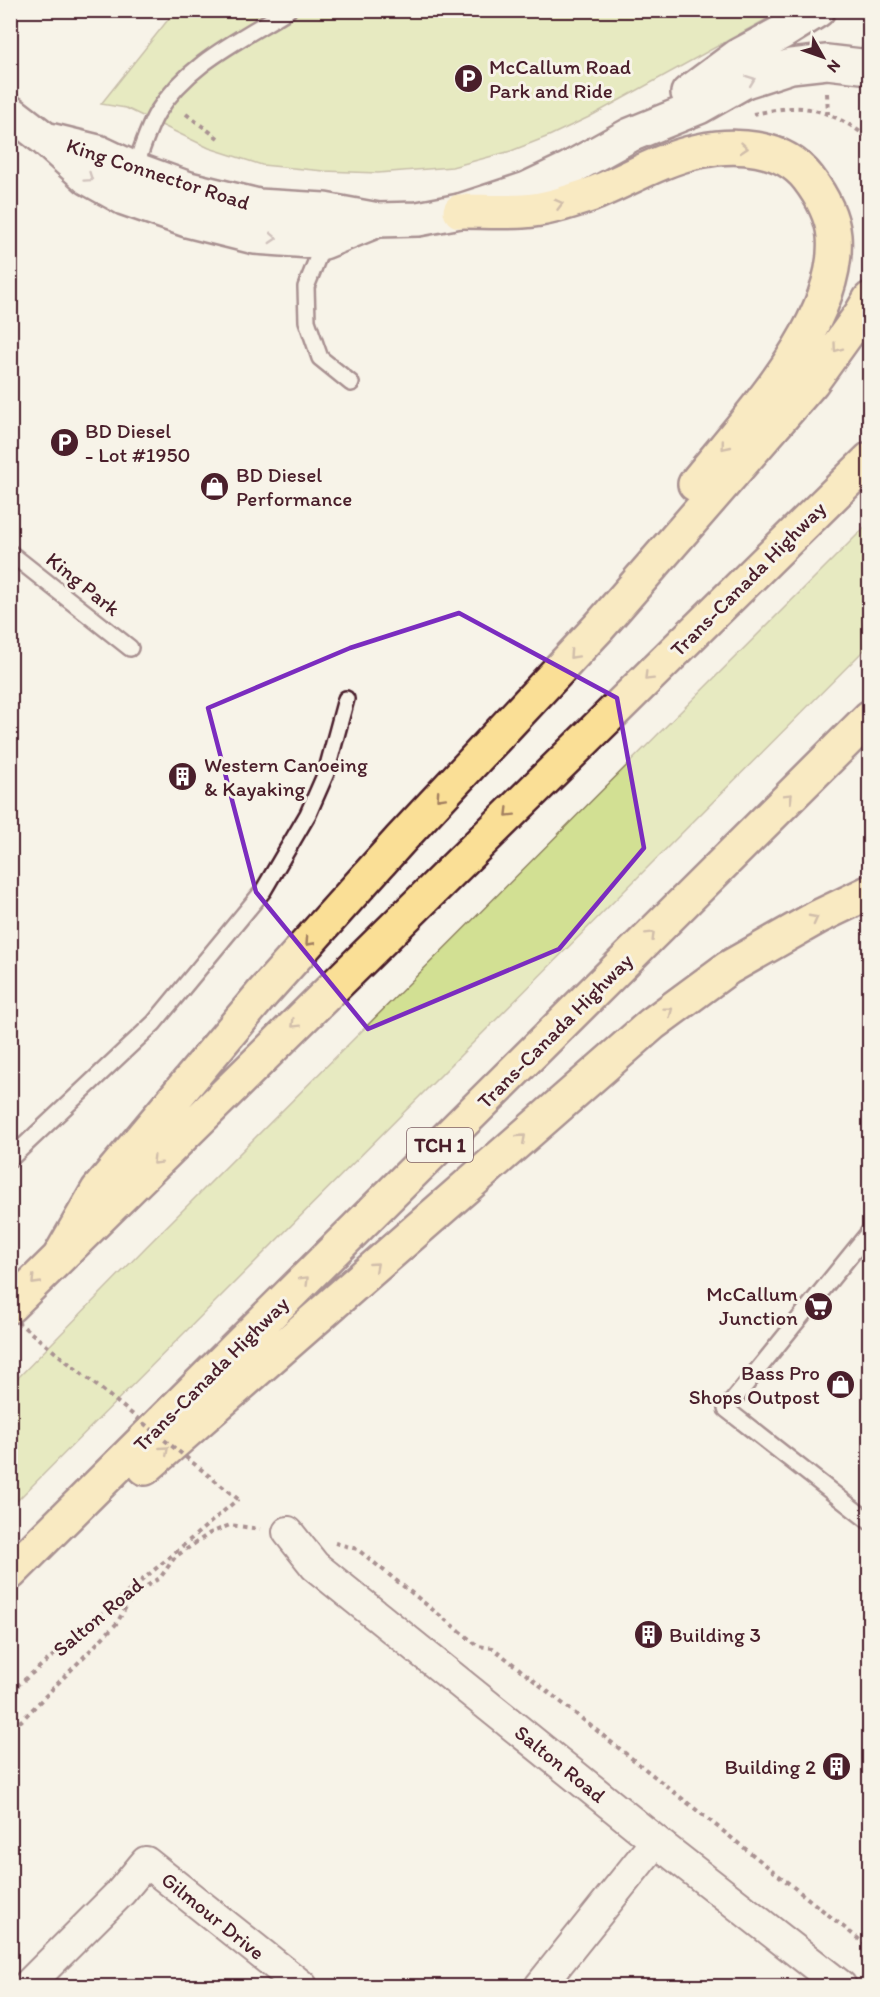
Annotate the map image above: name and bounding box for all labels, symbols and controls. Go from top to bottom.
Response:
north arrow [793,27,853,87]
place label: McCallum Road Park and Ride [489,54,631,103]
text: N [823,56,845,77]
parking icon: McCallum Road Park and Ride [452,63,484,95]
one-way arrow [744,75,755,87]
street label: King Connector Road [64,132,253,215]
one-way arrow [739,141,749,154]
one-way arrow [83,171,94,182]
one-way arrow [554,198,564,211]
one-way arrow [268,232,277,245]
one-way arrow [833,341,844,352]
place label: BD Diesel - Lot #1950 [85,418,190,467]
parking icon: BD Diesel - Lot #1950 [48,427,80,459]
one-way arrow [721,440,732,451]
place label: BD Diesel Performance [236,462,352,511]
shop icon: BD Diesel Performance [199,471,231,503]
street label: Trans-Canada Highway [665,496,830,661]
street label: King Park [41,546,125,621]
one-way arrow [569,648,580,658]
one-way arrow [645,669,656,680]
place label: Western Canoeing & Kayaking [204,752,368,801]
building icon: Western Canoeing & Kayaking [167,761,199,793]
one-way arrow [436,790,447,801]
one-way arrow [782,793,793,804]
one-way arrow [506,806,517,817]
one-way arrow [808,915,818,926]
one-way arrow [643,931,654,942]
one-way arrow [305,935,316,945]
street label: Trans-Canada Highway [472,948,637,1113]
one-way arrow [663,1007,674,1018]
one-way arrow [292,1016,303,1027]
road number: TCH 1 [407,1128,473,1162]
one-way arrow [515,1134,525,1145]
one-way arrow [153,1153,164,1164]
one-way arrow [368,1263,379,1274]
one-way arrow [31,1274,42,1284]
one-way arrow [298,1276,308,1287]
place label: McCallum Junction [706,1281,798,1330]
supermarket icon: McCallum Junction [803,1290,835,1322]
street label: Trans-Canada Highway [128,1291,293,1456]
place label: Bass Pro Shops Outpost [689,1360,820,1409]
shop icon: Bass Pro Shops Outpost [825,1369,857,1401]
one-way arrow [158,1446,169,1457]
street label: Salton Road [48,1572,148,1661]
building icon: Building 3 [632,1619,664,1651]
place label: Building 3 [669,1622,761,1647]
street label: Salton Road [510,1719,611,1808]
building icon: Building 2 [821,1751,853,1783]
place label: Building 2 [724,1754,816,1779]
street label: Gilmour Drive [157,1866,270,1965]

